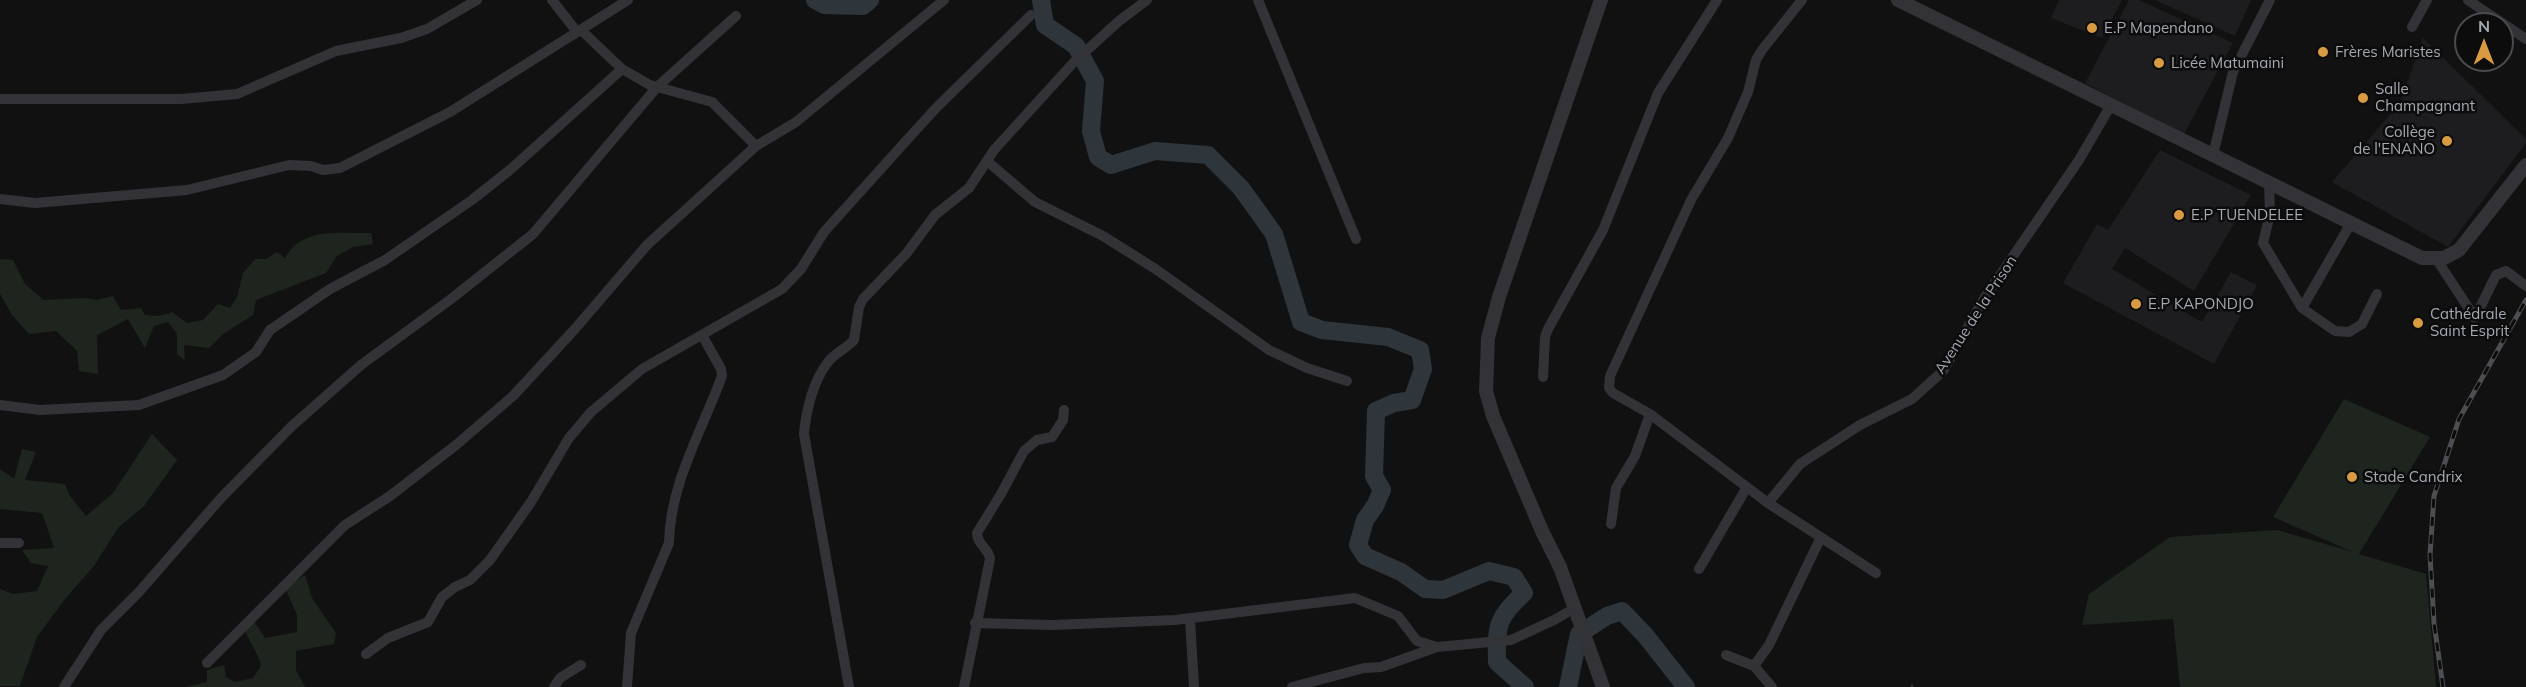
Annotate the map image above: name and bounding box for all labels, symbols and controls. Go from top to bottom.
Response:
north arrow [2454,12,2514,72]
text: N [2478,16,2490,36]
place label: E.P Mapendano [2104,19,2213,37]
marker: E.P Mapendano [2085,21,2099,35]
place label: Frères Maristes [2335,43,2441,61]
marker: Frères Maristes [2316,45,2330,59]
place label: Licée Matumaini [2171,54,2284,72]
marker: Licée Matumaini [2152,56,2166,70]
place label: Salle Champagnant [2375,80,2475,115]
marker: Salle Champagnant [2356,91,2370,105]
place label: Collège de l'ENANO [2353,123,2435,158]
marker: Collège de l'ENANO [2440,134,2454,148]
place label: E.P TUENDELEE [2191,206,2303,224]
marker: E.P TUENDELEE [2172,208,2186,222]
street label: Avenue de la Prison [1931,253,2021,377]
place label: E.P KAPONDJO [2148,295,2254,313]
marker: E.P KAPONDJO [2129,297,2143,311]
place label: Cathédrale Saint Esprit [2430,305,2509,340]
marker: Cathédrale Saint Esprit [2411,316,2425,330]
place label: Stade Candrix [2364,468,2462,486]
marker: Stade Candrix [2345,470,2359,484]

